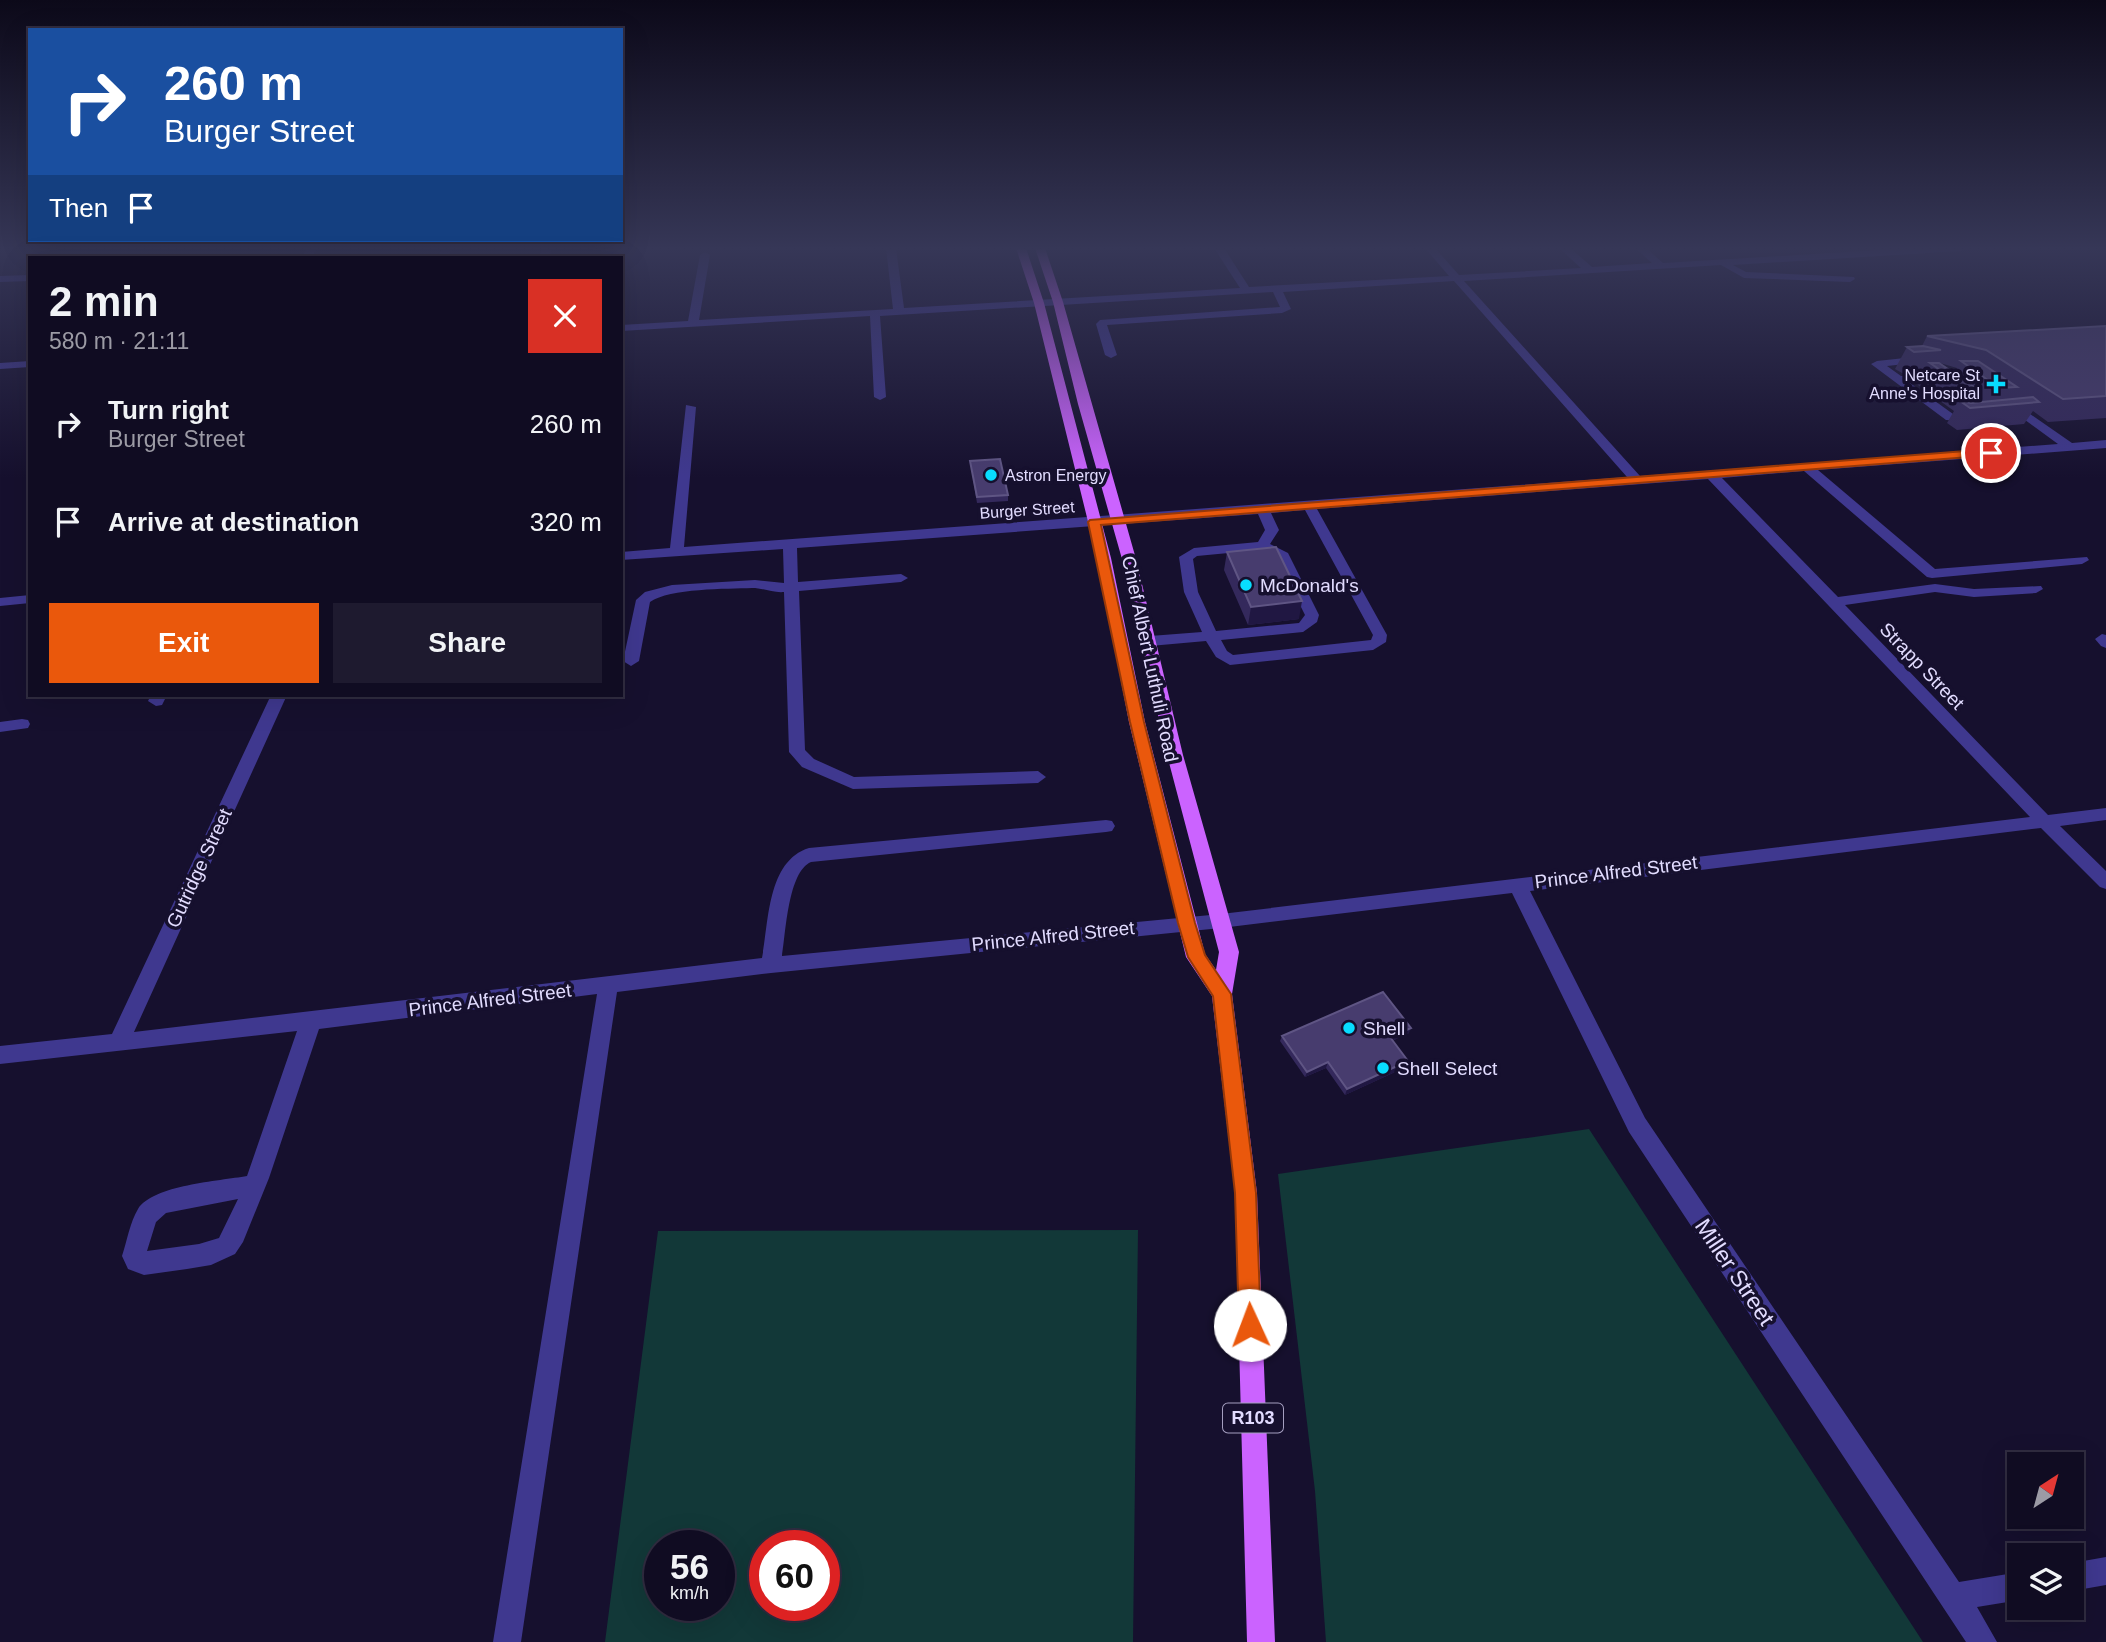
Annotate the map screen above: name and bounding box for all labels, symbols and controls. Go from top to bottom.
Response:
icon: right [49,56,140,147]
text: 260 m [164,56,303,110]
text: Burger Street [164,113,354,149]
icon: arrive [122,189,160,227]
text: Then [49,193,108,223]
text: 2 min [49,278,159,325]
button: close [528,279,602,353]
text: 580 m · 21:11 [49,328,189,354]
place label: Netcare St Anne's Hospital [1869,367,1981,402]
marker: Netcare St Anne's Hospital [1986,374,2006,394]
text: Turn right [108,395,229,425]
icon: right [49,405,87,443]
text: 260 m [530,409,602,439]
pin [1961,423,2021,483]
text: Burger Street [108,426,245,452]
icon: arrive [1972,434,2010,472]
marker: Astron Energy [983,467,999,483]
place label: Astron Energy [1005,467,1106,484]
street label: Burger Street [979,498,1076,522]
icon: arrive [49,503,87,541]
text: Arrive at destination [108,507,359,537]
text: 320 m [530,507,602,537]
street label: Chief Albert Luthuli Road [1118,554,1182,764]
place label: McDonald's [1260,575,1359,596]
marker: McDonald's [1238,577,1254,593]
button: Exit [49,603,319,683]
button: Share [333,603,602,683]
street label: Strapp Street [1876,618,1969,714]
street label: Gutridge Street [162,805,236,931]
street label: Prince Alfred Street [1533,852,1699,892]
street label: Prince Alfred Street [970,917,1136,955]
street label: Prince Alfred Street [407,980,573,1020]
place label: Shell [1363,1018,1405,1039]
marker: Shell [1341,1020,1357,1036]
place label: Shell Select [1397,1058,1498,1079]
marker: Shell Select [1375,1060,1391,1076]
street label: Miller Street [1690,1214,1780,1331]
position arrow [1213,1288,1287,1362]
road number: R103 [1223,1404,1283,1433]
north arrow [2007,1452,2084,1530]
map controls [2007,1452,2084,1620]
speed limit sign: 60 [749,1530,840,1621]
button: layers [2007,1543,2084,1620]
text: 56 [670,1547,709,1586]
text: km/h [670,1583,709,1603]

